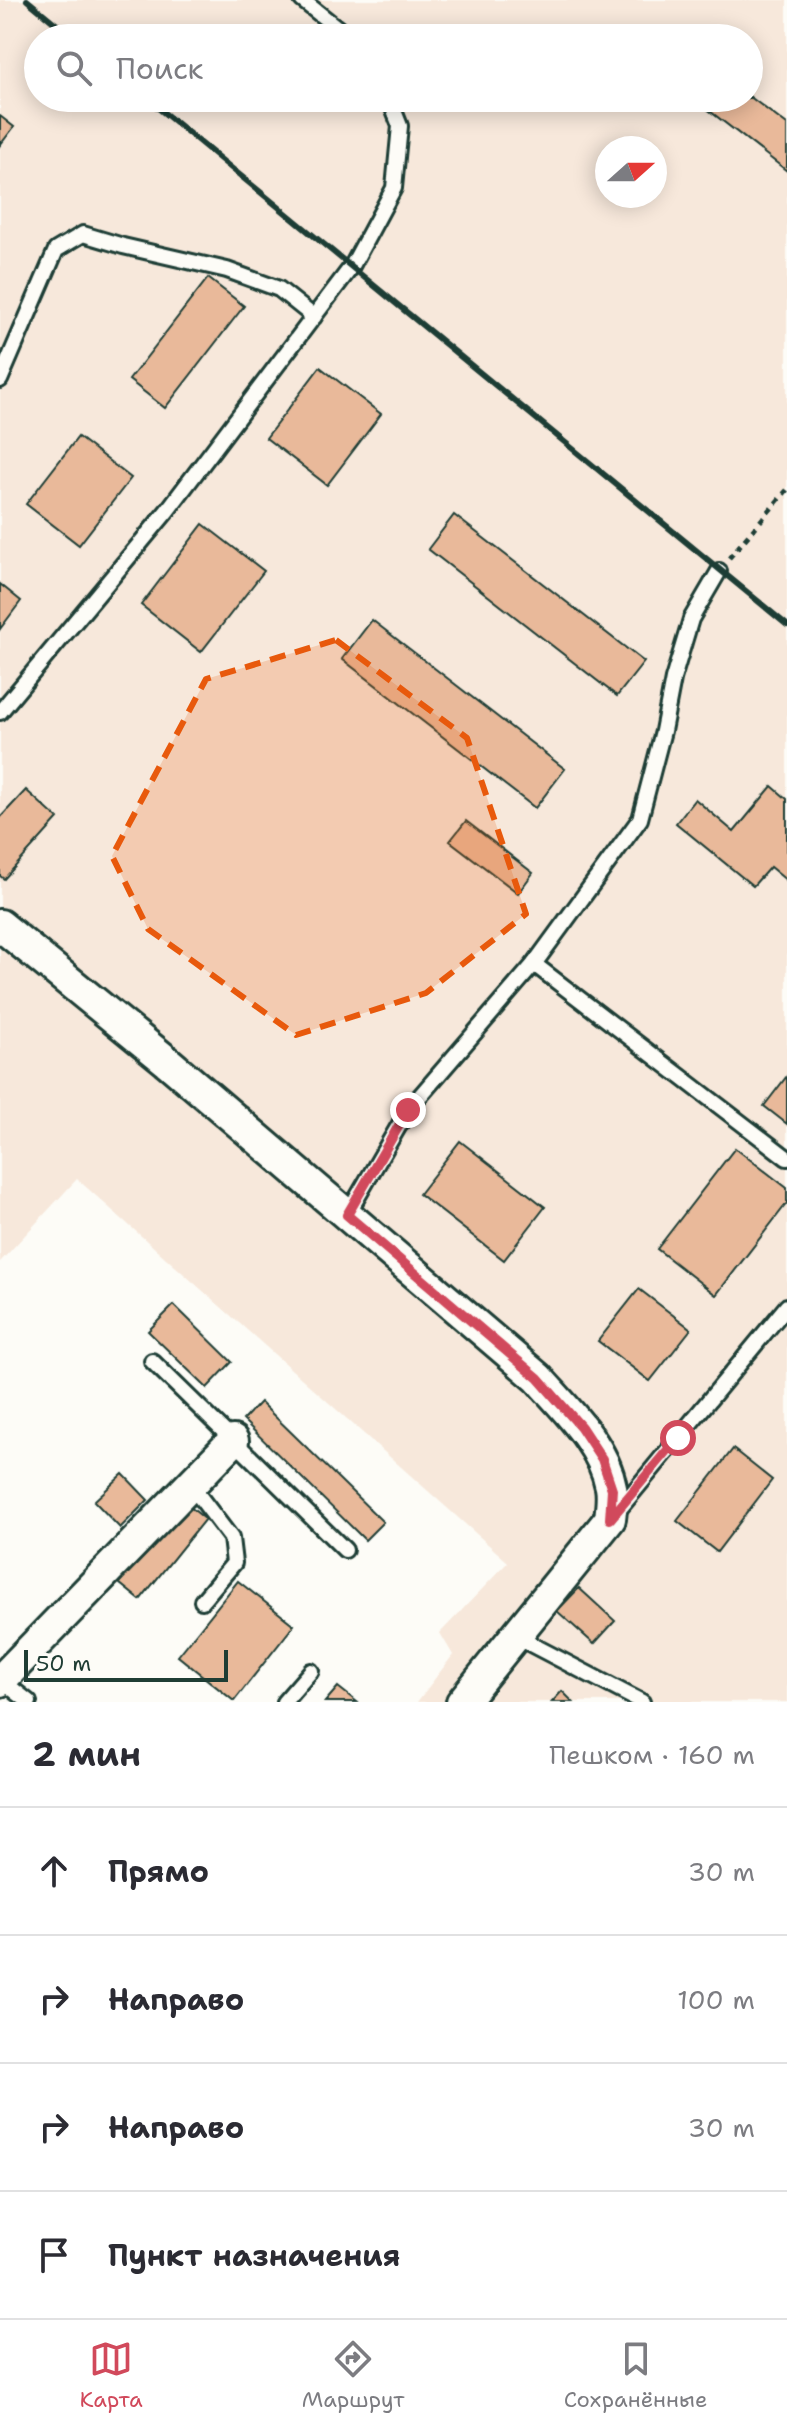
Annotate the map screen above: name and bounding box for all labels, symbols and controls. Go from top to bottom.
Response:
search box [24,24,763,112]
icon: search [52,46,96,90]
text: Поиск [116,48,204,89]
north arrow [595,136,667,208]
route end [390,1092,426,1128]
route start [660,1420,696,1456]
scale bar [24,1646,228,1682]
text: 50 m [36,1649,91,1678]
text: 2 мин [32,1731,141,1777]
text: Пешком · 160 m [549,1737,755,1772]
icon: ahead [32,1849,76,1893]
text: Прямо [108,1851,209,1892]
text: 30 m [688,1854,755,1889]
icon: right [32,1977,76,2021]
text: Направо [108,1979,244,2020]
text: 100 m [677,1982,755,2017]
icon: right [32,2105,76,2149]
text: Направо [108,2107,244,2148]
text: 30 m [688,2110,755,2145]
icon: arrive [32,2233,76,2277]
text: Пункт назначения [108,2235,400,2276]
tab: Карта [80,2337,143,2414]
tab: Маршрут [302,2337,404,2414]
tab: Сохранённые [564,2337,707,2414]

